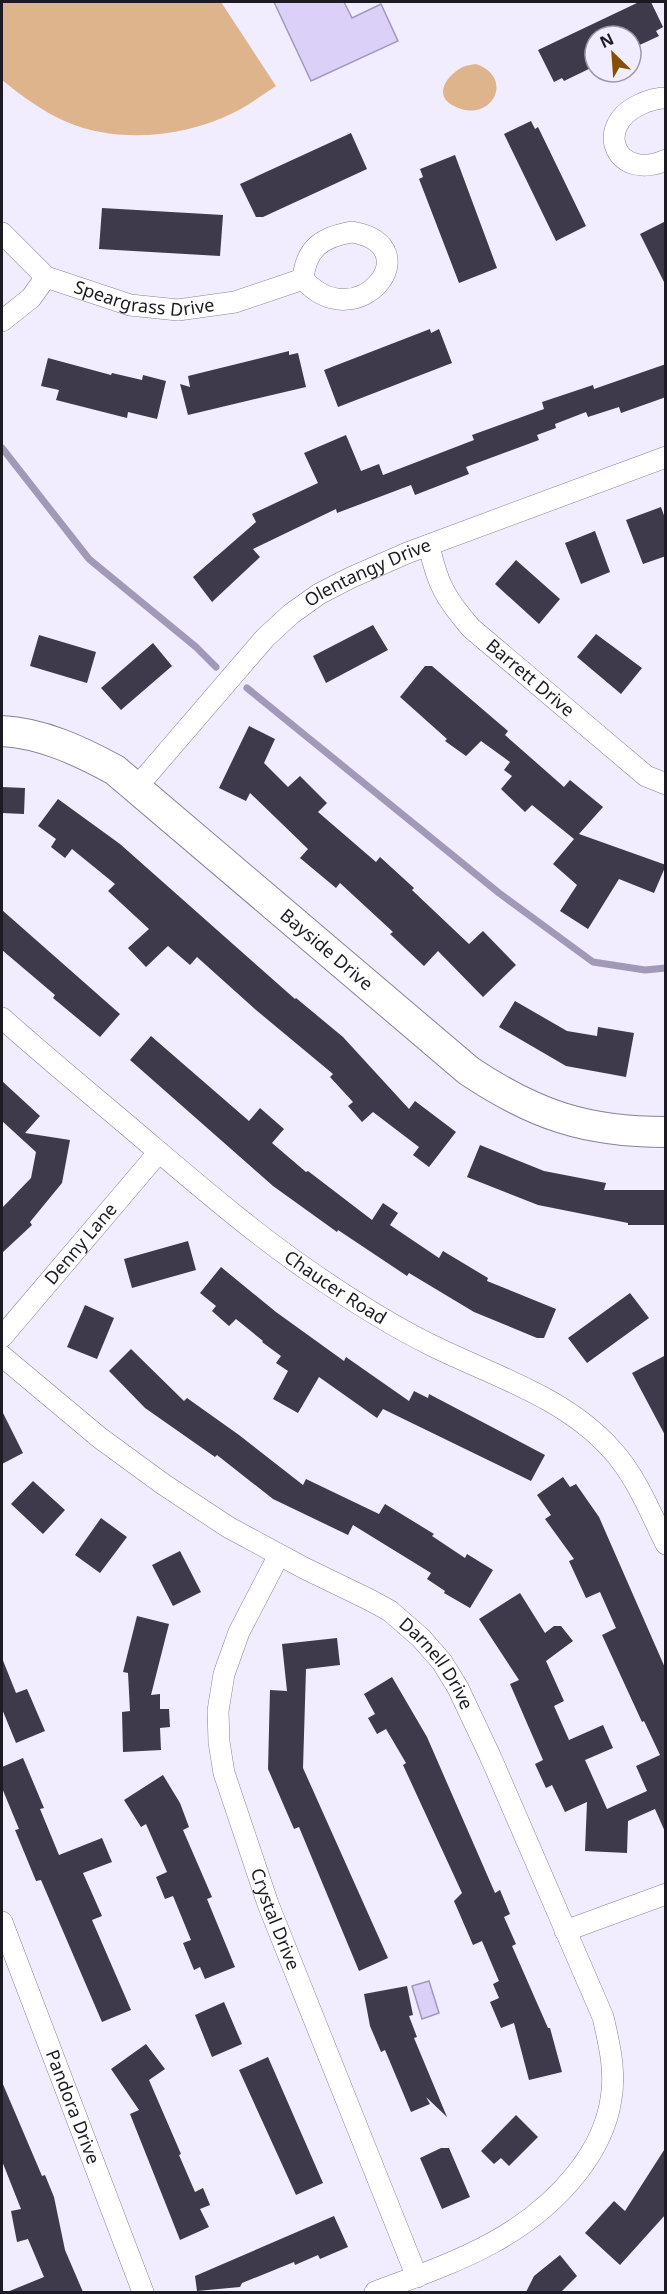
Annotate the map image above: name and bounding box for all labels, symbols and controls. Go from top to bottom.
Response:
north arrow [583,24,643,84]
text: N [596,28,617,53]
street label: Speargrass Drive [71,274,216,321]
street label: Olentangy Drive [299,532,434,612]
street label: Barrett Drive [482,633,580,722]
street label: Bayside Drive [276,903,379,995]
street label: Denny Lane [39,1197,122,1289]
street label: Chaucer Road [280,1244,391,1329]
street label: Darnell Drive [394,1611,479,1713]
street label: Crystal Drive [246,1865,306,1973]
street label: Pandora Drive [41,2046,106,2167]

